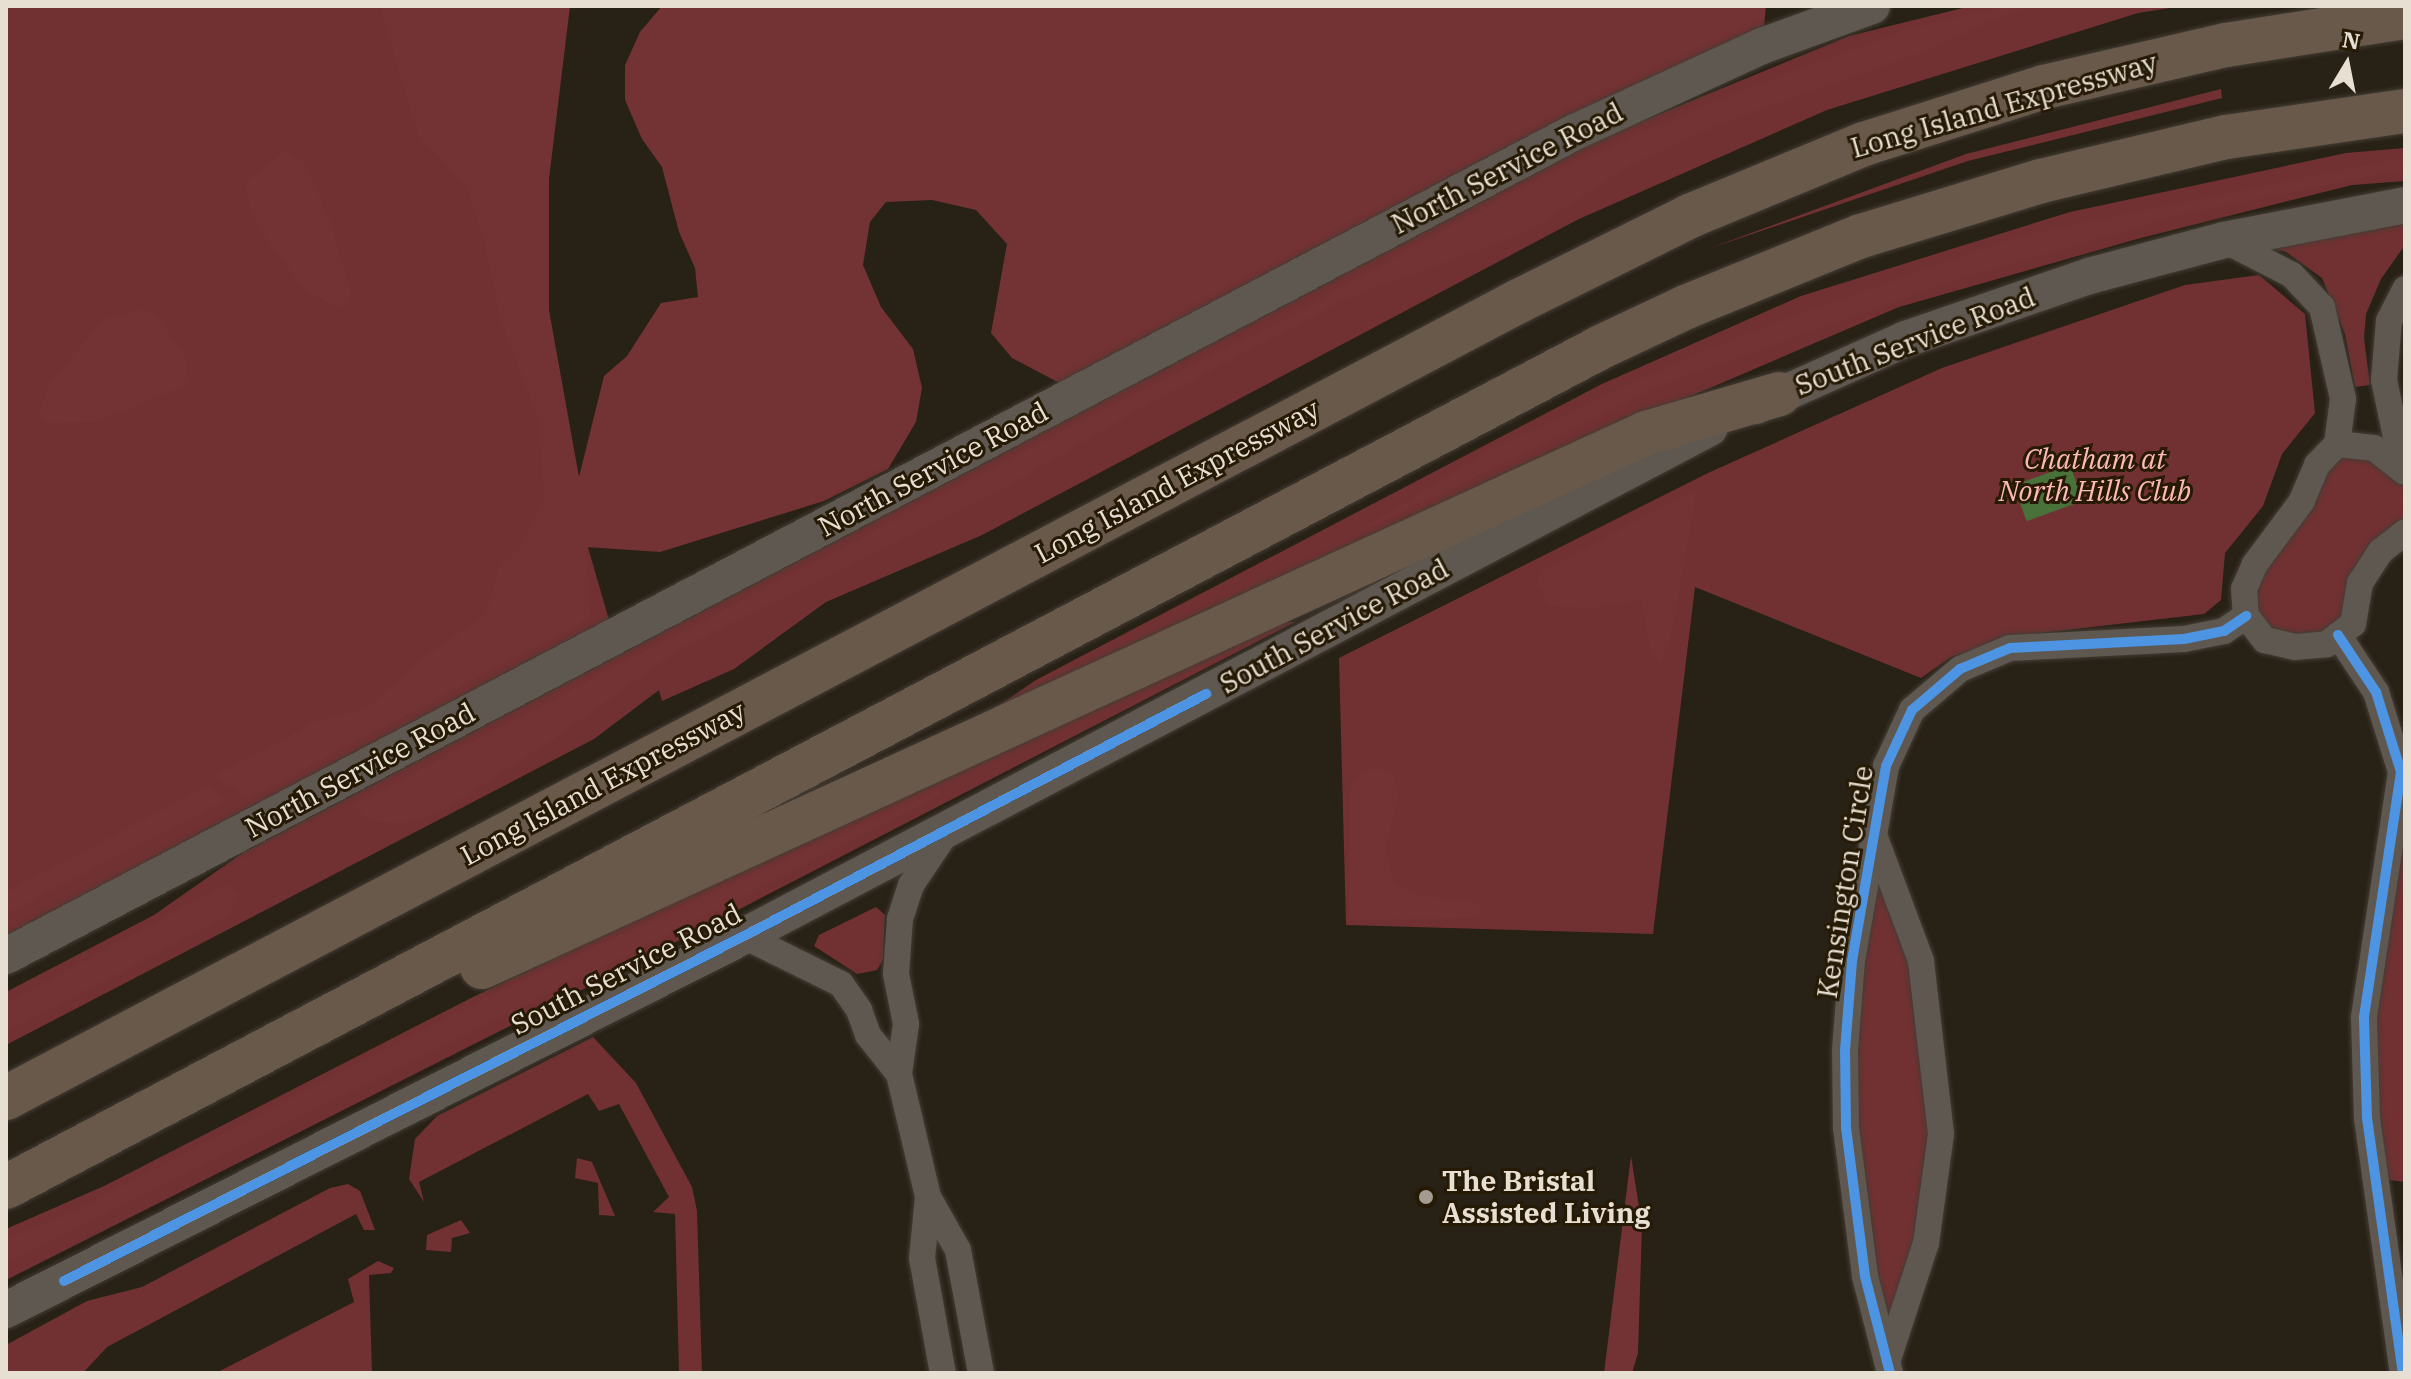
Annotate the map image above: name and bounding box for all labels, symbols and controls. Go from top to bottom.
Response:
north arrow [2307,24,2387,104]
text: N [2340,24,2362,56]
street label: Long Island Expressway [1847,45,2161,165]
street label: North Service Road [1386,95,1628,241]
street label: South Service Road [1790,280,2040,402]
street label: Long Island Expressway [1029,392,1325,570]
street label: North Service Road [813,394,1053,544]
park label: Chatham at North Hills Club [1999,442,2191,508]
street label: South Service Road [1214,551,1454,701]
street label: Long Island Expressway [455,694,751,872]
street label: North Service Road [240,695,480,845]
street label: Kensington Circle [1810,763,1880,1001]
street label: South Service Road [505,896,747,1042]
place label: The Bristal Assisted Living [1442,1164,1651,1230]
marker: The Bristal Assisted Living [1417,1188,1435,1206]

